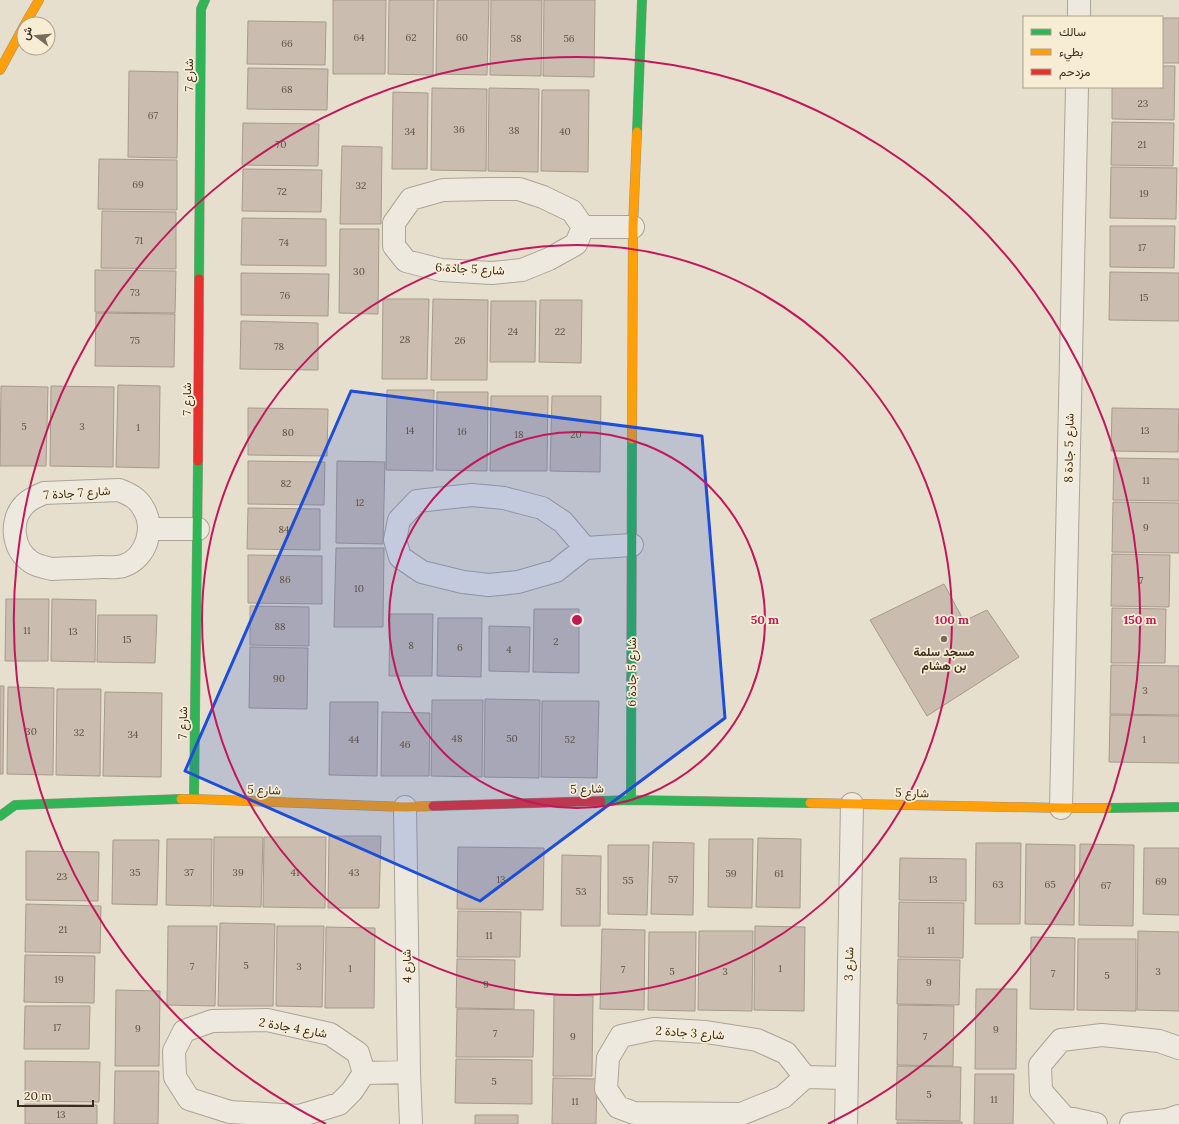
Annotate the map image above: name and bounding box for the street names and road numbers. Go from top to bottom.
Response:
street label: شارع 7 [181,59,198,91]
street label: شارع 5 جادة 6 [435,259,505,280]
street label: شارع 7 [179,383,196,415]
street label: شارع 5 جادة 8 [1060,413,1079,483]
street label: شارع 7 جادة 7 [43,483,111,504]
street label: شارع 5 جادة 6 [624,637,641,707]
street label: شارع 7 [175,706,192,740]
street label: شارع 5 [570,780,604,799]
street label: شارع 5 [247,781,281,800]
street label: شارع 5 [895,785,929,802]
street label: شارع 3 [841,947,858,981]
street label: شارع 4 [399,949,416,983]
street label: شارع 4 جادة 2 [257,1014,328,1043]
street label: شارع 3 جادة 2 [655,1023,725,1044]

